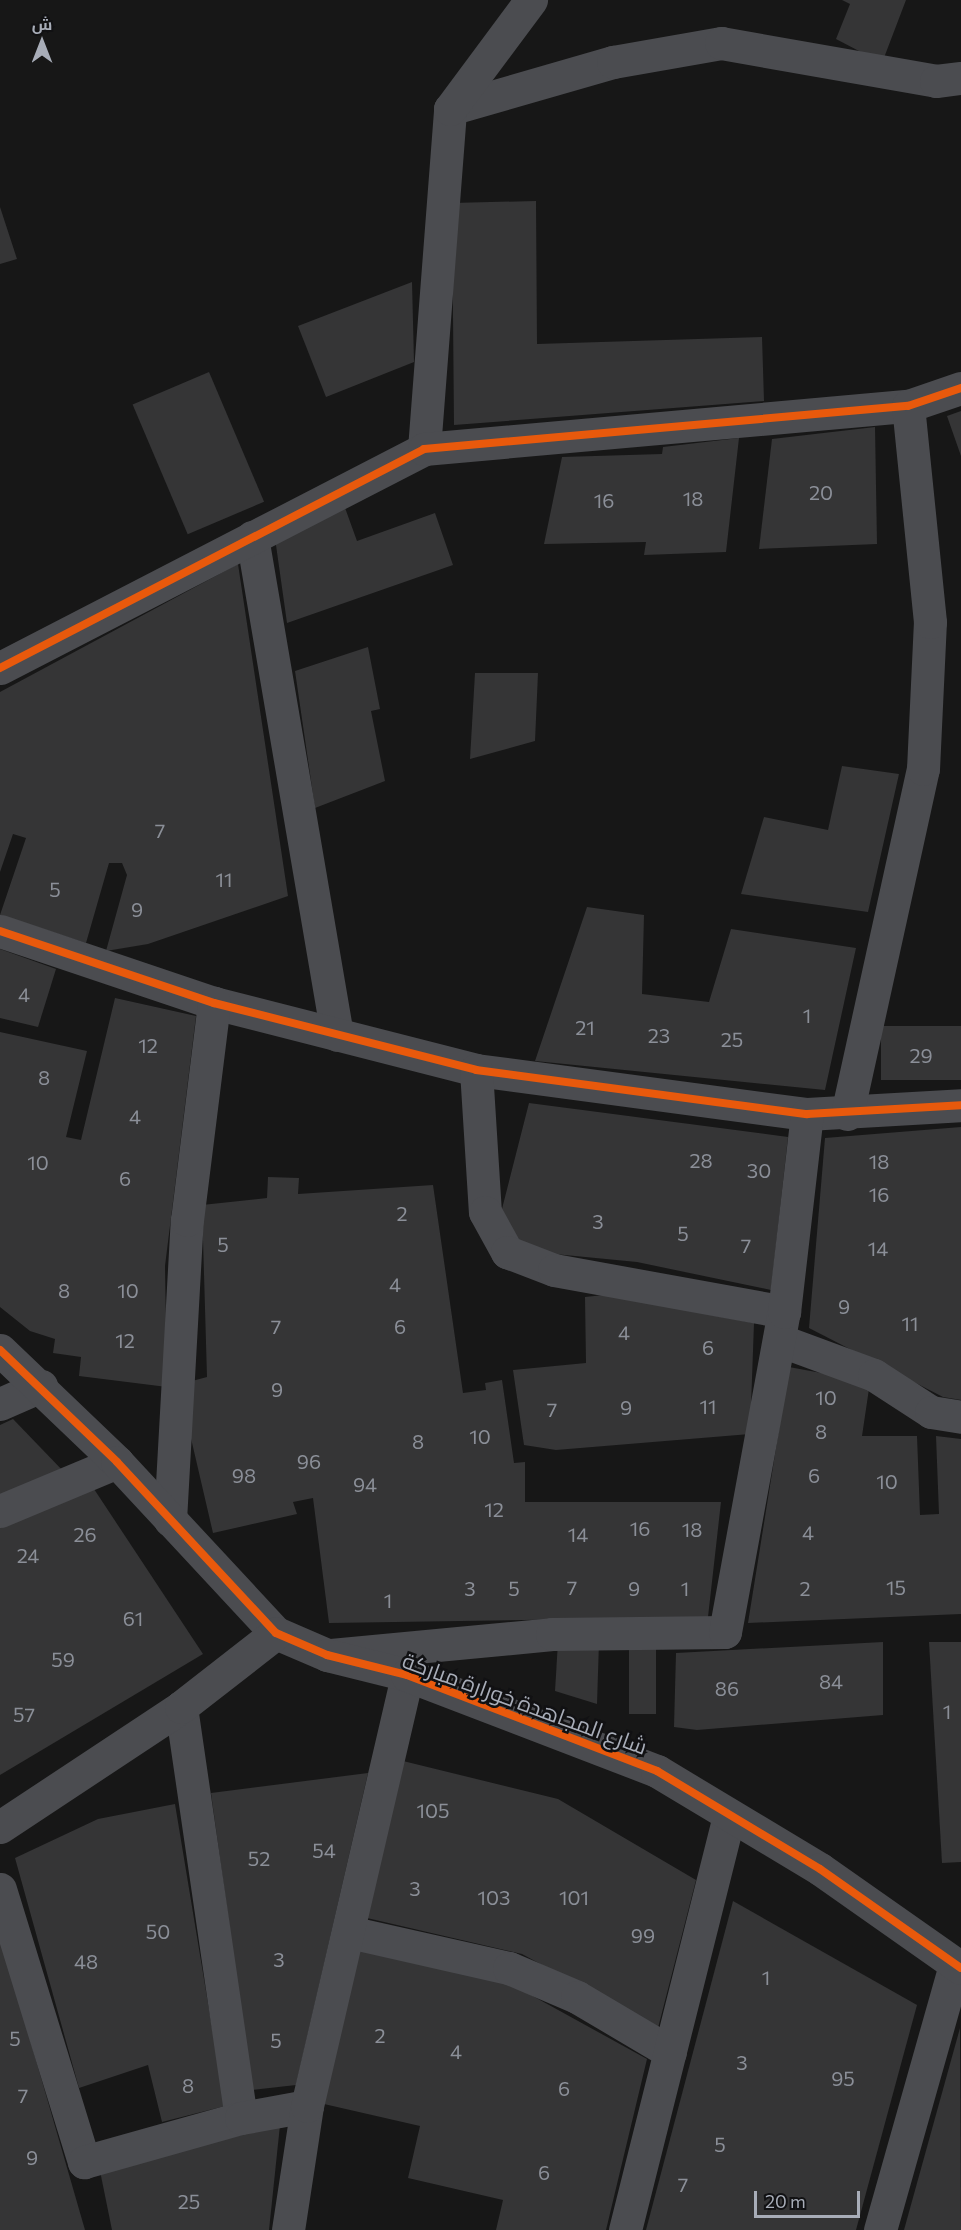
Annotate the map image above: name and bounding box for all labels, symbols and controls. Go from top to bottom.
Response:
north arrow [12,12,72,72]
text: ش [32,14,52,33]
house number: 20 [809,480,833,504]
house number: 18 [683,486,703,510]
house number: 16 [594,488,614,512]
house number: 7 [155,818,165,842]
house number: 11 [215,867,233,891]
house number: 5 [49,877,61,901]
house number: 9 [131,897,143,921]
house number: 4 [18,982,30,1006]
house number: 1 [803,1003,811,1027]
house number: 21 [575,1015,595,1039]
house number: 23 [648,1023,670,1047]
house number: 25 [721,1027,743,1051]
house number: 12 [138,1033,158,1057]
house number: 29 [909,1043,933,1067]
house number: 8 [38,1065,50,1089]
house number: 4 [129,1104,141,1128]
house number: 28 [689,1148,713,1172]
house number: 18 [869,1149,889,1173]
house number: 10 [27,1150,49,1174]
house number: 30 [747,1158,771,1182]
house number: 6 [119,1166,131,1190]
house number: 16 [869,1182,889,1206]
house number: 2 [396,1201,408,1225]
house number: 3 [592,1209,604,1233]
house number: 5 [677,1221,689,1245]
house number: 5 [217,1232,229,1256]
house number: 7 [741,1233,751,1257]
house number: 14 [868,1236,888,1260]
house number: 4 [389,1272,401,1296]
house number: 8 [58,1278,70,1302]
house number: 10 [117,1278,139,1302]
house number: 9 [838,1294,850,1318]
house number: 11 [901,1311,919,1335]
house number: 7 [271,1314,281,1338]
house number: 6 [394,1314,406,1338]
house number: 4 [618,1320,630,1344]
house number: 12 [115,1328,135,1352]
house number: 6 [702,1335,714,1359]
house number: 9 [271,1377,283,1401]
house number: 10 [815,1385,837,1409]
house number: 11 [699,1394,717,1418]
house number: 9 [620,1395,632,1419]
house number: 7 [547,1397,557,1421]
house number: 8 [815,1419,827,1443]
house number: 10 [469,1424,491,1448]
house number: 8 [412,1429,424,1453]
house number: 96 [297,1449,321,1473]
house number: 98 [232,1463,256,1487]
house number: 6 [808,1463,820,1487]
house number: 10 [876,1469,898,1493]
house number: 94 [353,1472,377,1496]
house number: 12 [484,1497,504,1521]
house number: 16 [630,1516,650,1540]
house number: 18 [682,1517,702,1541]
house number: 4 [802,1520,814,1544]
house number: 26 [73,1522,97,1546]
house number: 14 [568,1522,588,1546]
house number: 24 [17,1543,39,1567]
house number: 7 [567,1575,577,1599]
house number: 15 [886,1575,906,1599]
house number: 3 [464,1576,476,1600]
house number: 5 [508,1576,520,1600]
house number: 9 [628,1576,640,1600]
house number: 1 [681,1576,689,1600]
house number: 2 [799,1576,811,1600]
house number: 1 [384,1588,392,1612]
house number: 61 [123,1606,143,1630]
street label: شارع المجاهدة خورارة مباركة [399,1646,651,1760]
house number: 59 [51,1647,75,1671]
house number: 84 [819,1669,843,1693]
house number: 86 [715,1676,739,1700]
house number: 1 [943,1699,951,1723]
house number: 57 [13,1702,35,1726]
house number: 105 [416,1798,450,1822]
house number: 54 [312,1838,336,1862]
house number: 52 [248,1846,270,1870]
house number: 3 [409,1876,421,1900]
house number: 103 [478,1885,510,1909]
house number: 101 [559,1885,589,1909]
house number: 50 [146,1919,170,1943]
house number: 99 [631,1923,655,1947]
house number: 3 [273,1947,285,1971]
house number: 48 [74,1949,98,1973]
house number: 1 [762,1965,770,1989]
house number: 2 [374,2023,386,2047]
house number: 5 [9,2026,21,2050]
house number: 5 [270,2028,282,2052]
house number: 4 [450,2039,462,2063]
house number: 3 [736,2050,748,2074]
house number: 95 [831,2066,855,2090]
house number: 8 [182,2073,194,2097]
house number: 6 [558,2076,570,2100]
house number: 7 [18,2083,28,2107]
house number: 5 [714,2132,726,2156]
house number: 9 [26,2145,38,2169]
house number: 6 [538,2160,550,2184]
house number: 7 [678,2172,688,2196]
scale bar [757,2179,864,2217]
house number: 25 [178,2189,200,2213]
text: 20 m [765,2190,806,2212]

